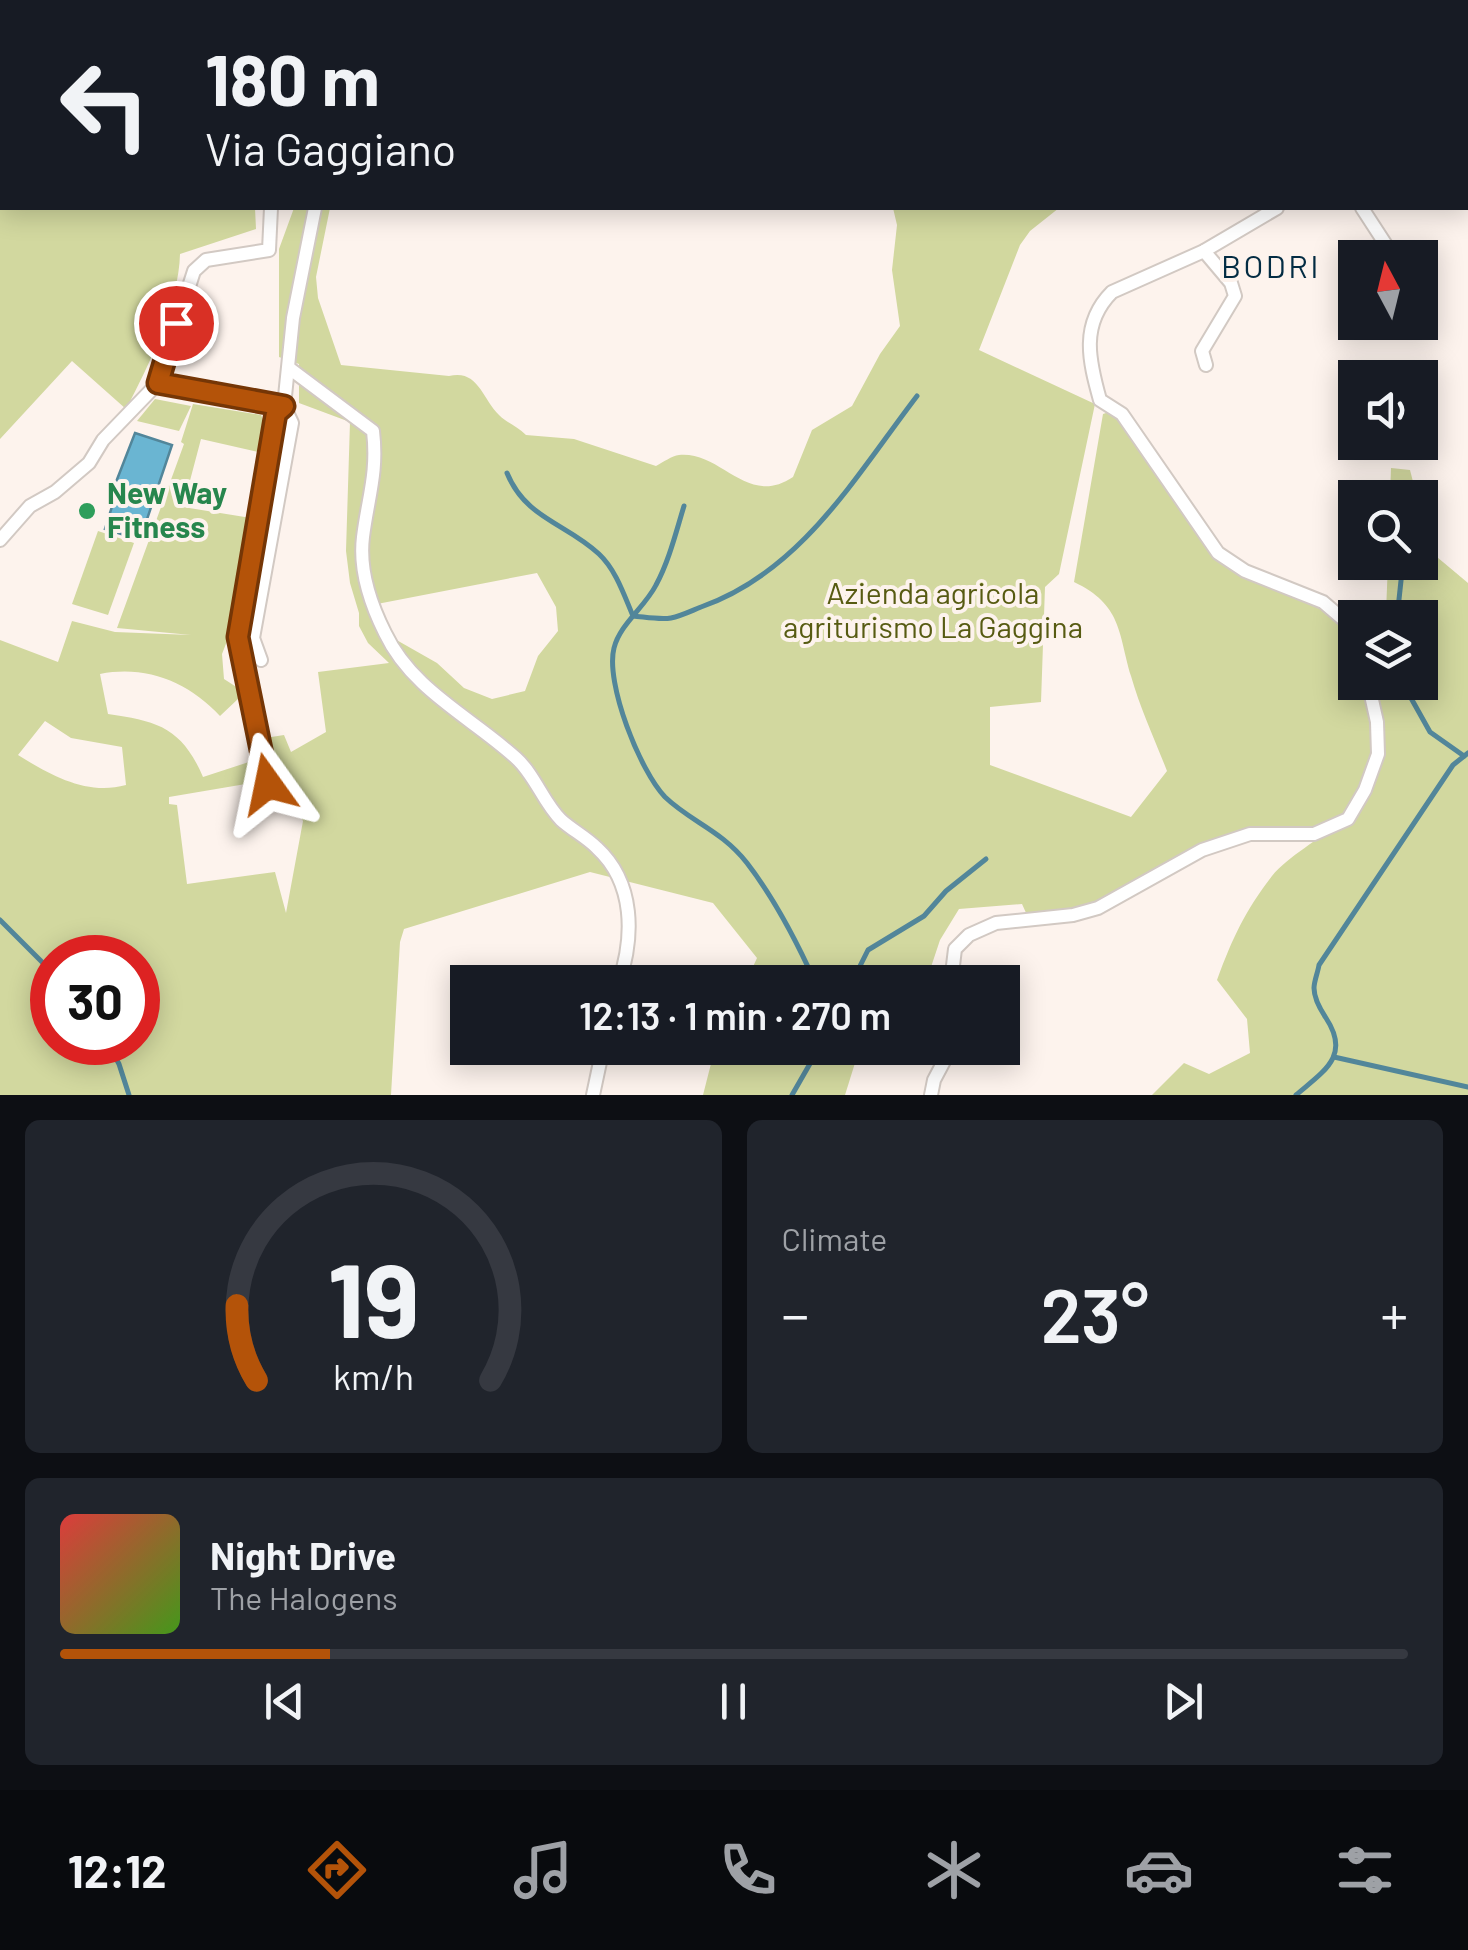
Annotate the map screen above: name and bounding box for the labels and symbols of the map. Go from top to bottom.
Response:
north arrow [1338,240,1438,340]
district label: BODRI [1221,246,1321,284]
pin [134,281,219,366]
place label: New Way Fitness [107,474,227,544]
marker: New Way Fitness [76,500,98,522]
park label: Azienda agricola agriturismo La Gaggina [783,574,1083,644]
position arrow [216,732,320,836]
speed limit sign: 30 [30,935,160,1065]

